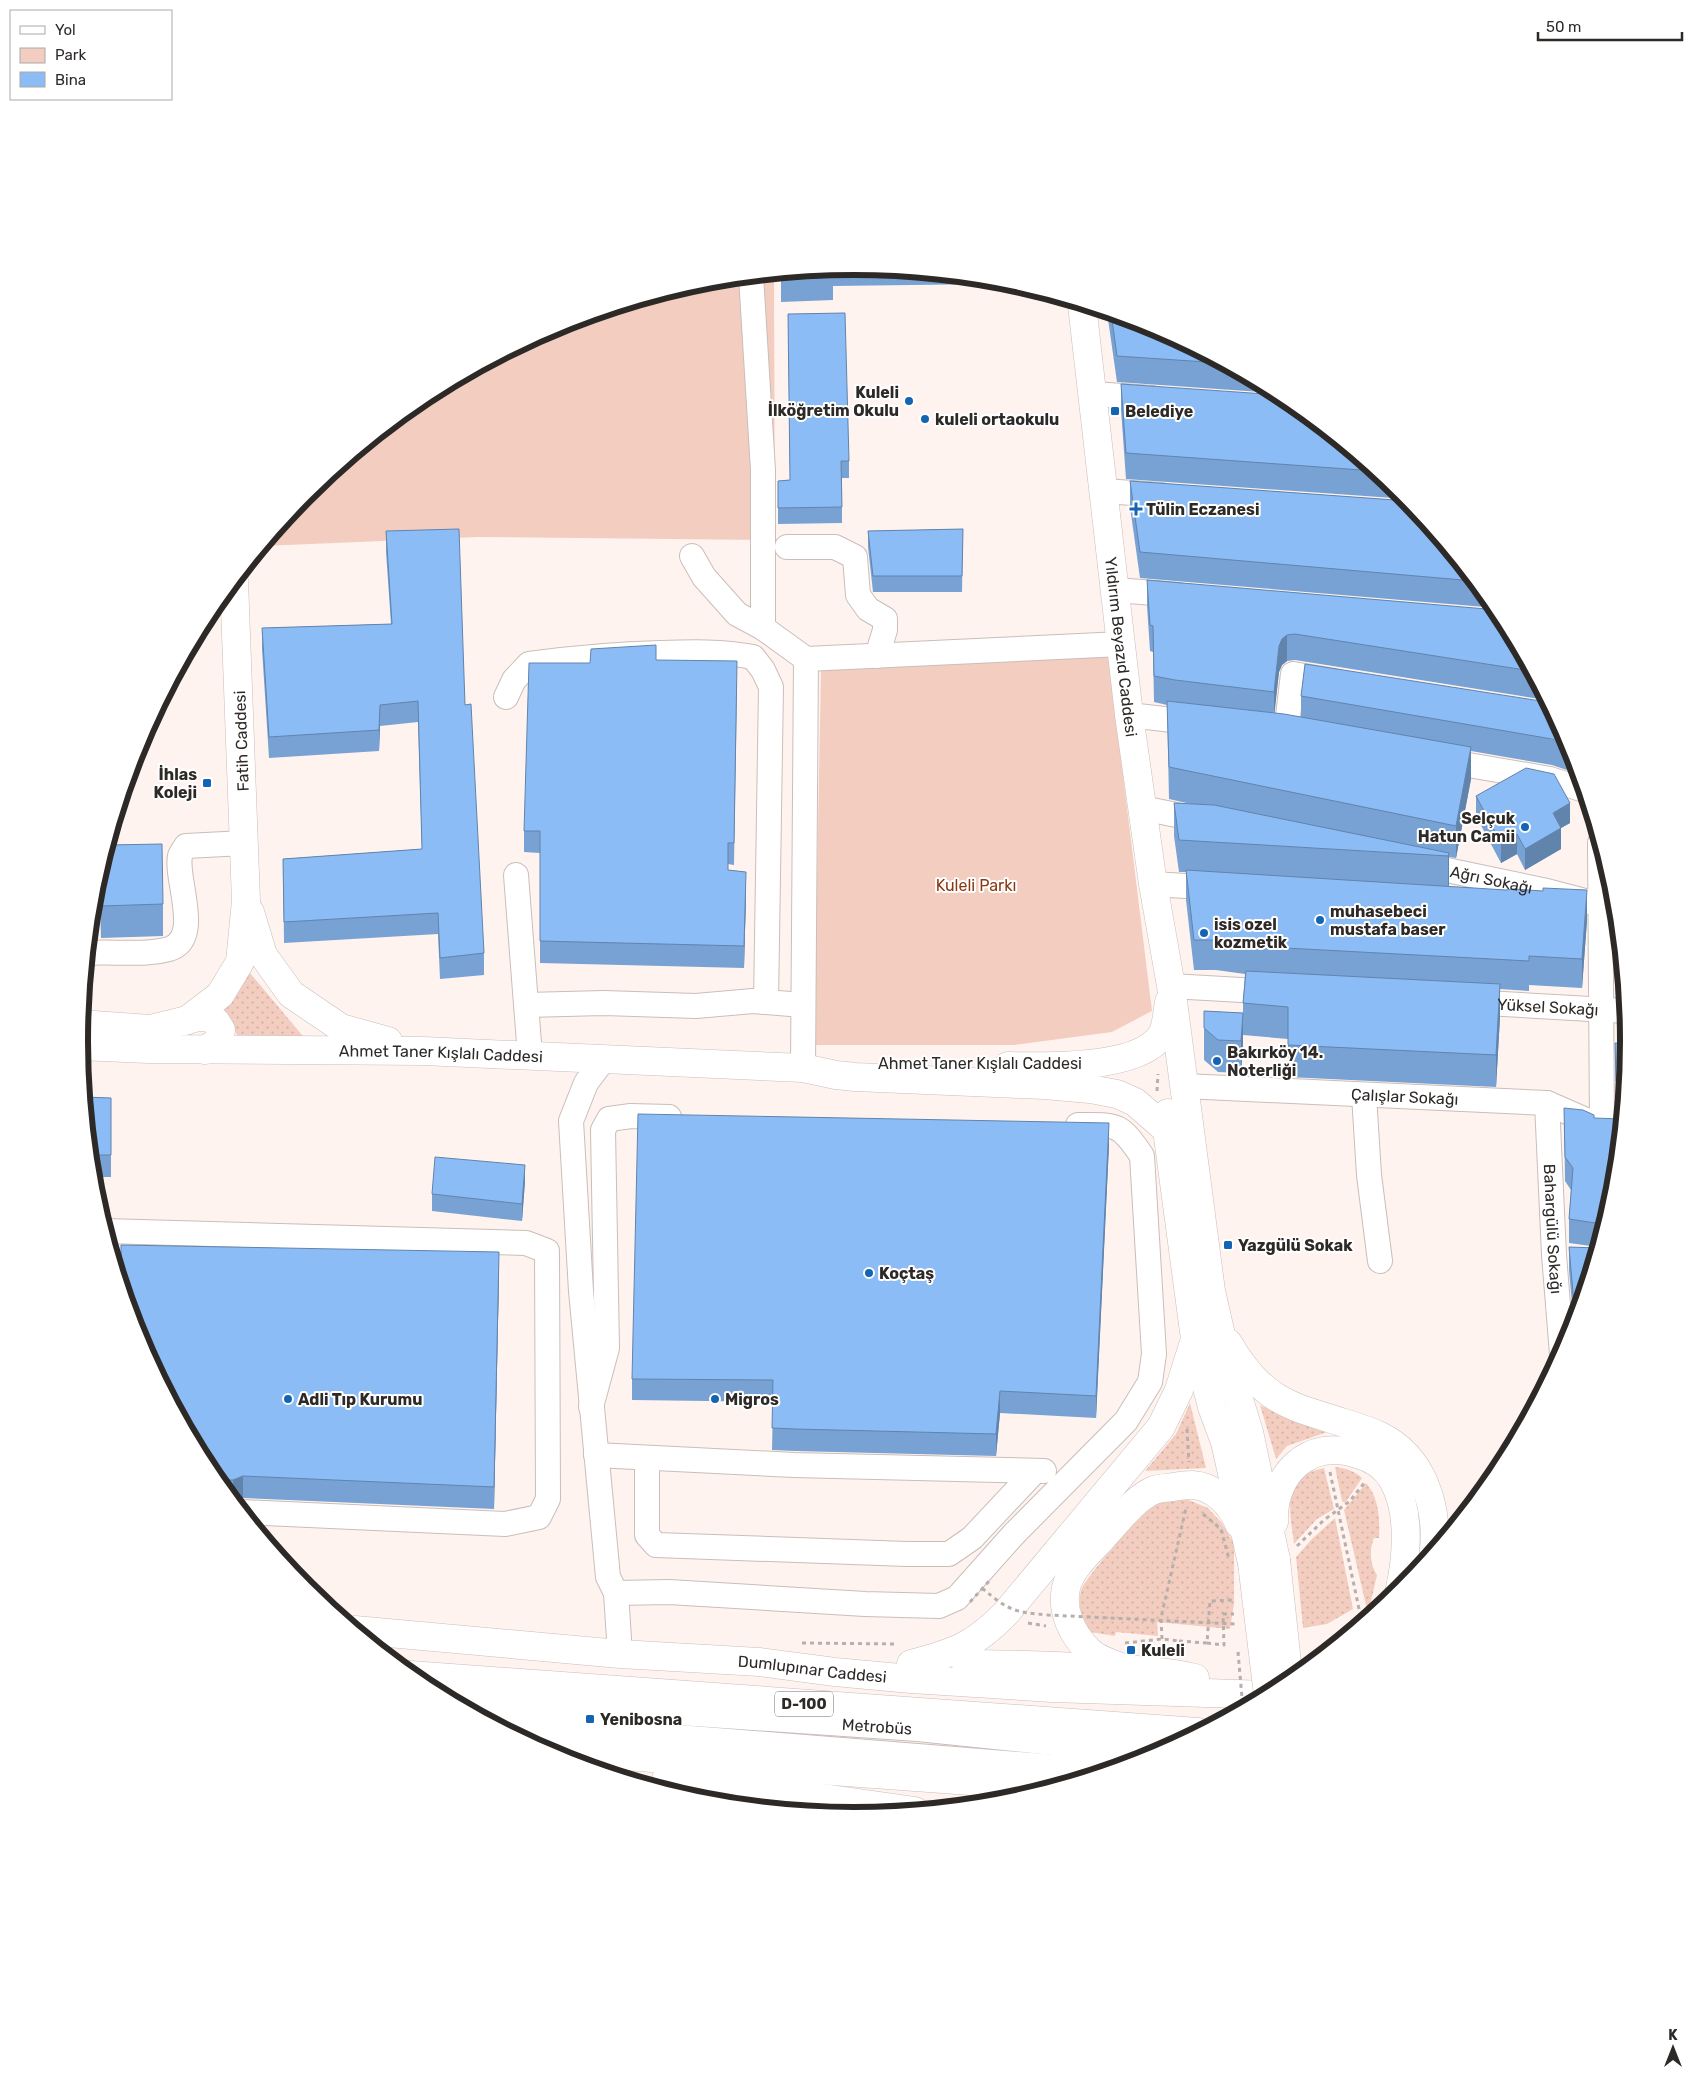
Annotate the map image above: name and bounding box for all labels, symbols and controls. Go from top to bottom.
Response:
legend [10,10,172,100]
scale bar [1538,10,1682,42]
text: 50 m [1546,18,1581,36]
text: Yol [55,21,76,39]
text: Park [55,46,86,64]
text: Bina [55,71,86,89]
place label: Kuleli İlköğretim Okulu [768,383,899,420]
marker: Kuleli İlköğretim Okulu [903,395,915,407]
place label: Belediye [1125,402,1193,421]
marker: Belediye [1109,405,1121,417]
place label: kuleli ortaokulu [935,410,1059,429]
marker: kuleli ortaokulu [919,413,931,425]
place label: Tülin Eczanesi [1146,500,1260,519]
marker: Tülin Eczanesi [1130,503,1142,515]
street label: Yıldırım Beyazıd Caddesi [1101,556,1141,738]
street label: Fatih Caddesi [230,690,253,792]
place label: İhlas Koleji [154,765,197,802]
marker: İhlas Koleji [201,777,213,789]
place label: Selçuk Hatun Camii [1418,809,1516,846]
marker: Selçuk Hatun Camii [1519,821,1531,833]
street label: Ağrı Sokağı [1448,862,1534,898]
park label: Kuleli Parkı [936,876,1016,895]
place label: muhasebeci mustafa baser [1330,902,1446,939]
marker: muhasebeci mustafa baser [1314,914,1326,926]
place label: isis ozel kozmetik [1214,915,1288,952]
marker: isis ozel kozmetik [1198,927,1210,939]
street label: Yüksel Sokağı [1497,995,1599,1019]
street label: Ahmet Taner Kışlalı Caddesi [339,1041,543,1066]
place label: Bakırköy 14. Noterliği [1227,1043,1323,1080]
street label: Ahmet Taner Kışlalı Caddesi [878,1054,1082,1073]
marker: Bakırköy 14. Noterliği [1211,1055,1223,1067]
street label: Çalışlar Sokağı [1351,1085,1459,1109]
street label: Bahargülü Sokağı [1540,1163,1566,1295]
place label: Yazgülü Sokak [1238,1236,1353,1255]
marker: Yazgülü Sokak [1222,1239,1234,1251]
place label: Koçtaş [879,1264,934,1283]
marker: Koçtaş [863,1267,875,1279]
place label: Adli Tıp Kurumu [298,1390,423,1409]
place label: Migros [725,1390,779,1409]
marker: Adli Tıp Kurumu [282,1393,294,1405]
marker: Migros [709,1393,721,1405]
place label: Kuleli [1141,1641,1185,1660]
marker: Kuleli [1125,1644,1137,1656]
street label: Dumlupınar Caddesi [737,1652,887,1687]
road number: D-100 [775,1692,833,1716]
place label: Yenibosna [600,1710,682,1729]
marker: Yenibosna [584,1713,596,1725]
street label: Metrobüs [841,1715,913,1739]
north arrow [1648,2023,1698,2073]
text: K [1668,2027,1678,2044]

